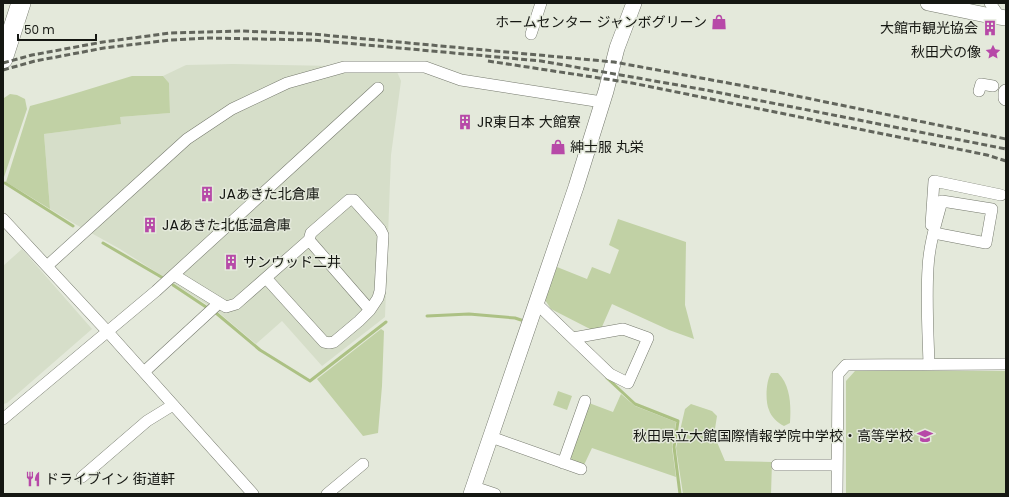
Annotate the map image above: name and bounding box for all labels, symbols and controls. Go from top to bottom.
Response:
place label: ホームセンター ジャンボグリーン [495,12,707,32]
shop icon: ホームセンター ジャンボグリーン [710,13,728,31]
scale bar [18,16,96,42]
place label: 大館市観光協会 [880,18,978,38]
building icon: 大館市観光協会 [981,19,999,37]
text: 50 m [24,21,55,38]
place label: 秋田犬の像 [911,42,981,62]
place icon: 秋田犬の像 [984,43,1002,61]
place label: JR東日本 大館寮 [477,112,581,132]
building icon: JR東日本 大館寮 [456,113,474,131]
place label: 紳士服 丸栄 [570,137,644,157]
shop icon: 紳士服 丸栄 [549,138,567,156]
place label: JAあきた北倉庫 [219,184,320,204]
building icon: JAあきた北倉庫 [198,185,216,203]
place label: JAあきた北低温倉庫 [162,215,291,235]
building icon: JAあきた北低温倉庫 [141,216,159,234]
place label: サンウッド二井 [243,252,341,272]
building icon: サンウッド二井 [222,253,240,271]
place label: 秋田県立大館国際情報学院中学校・高等学校 [633,426,913,446]
school or university icon: 秋田県立大館国際情報学院中学校・高等学校 [916,427,934,445]
place label: ドライブイン 街道軒 [45,469,175,489]
restaurant icon: ドライブイン 街道軒 [24,470,42,488]

